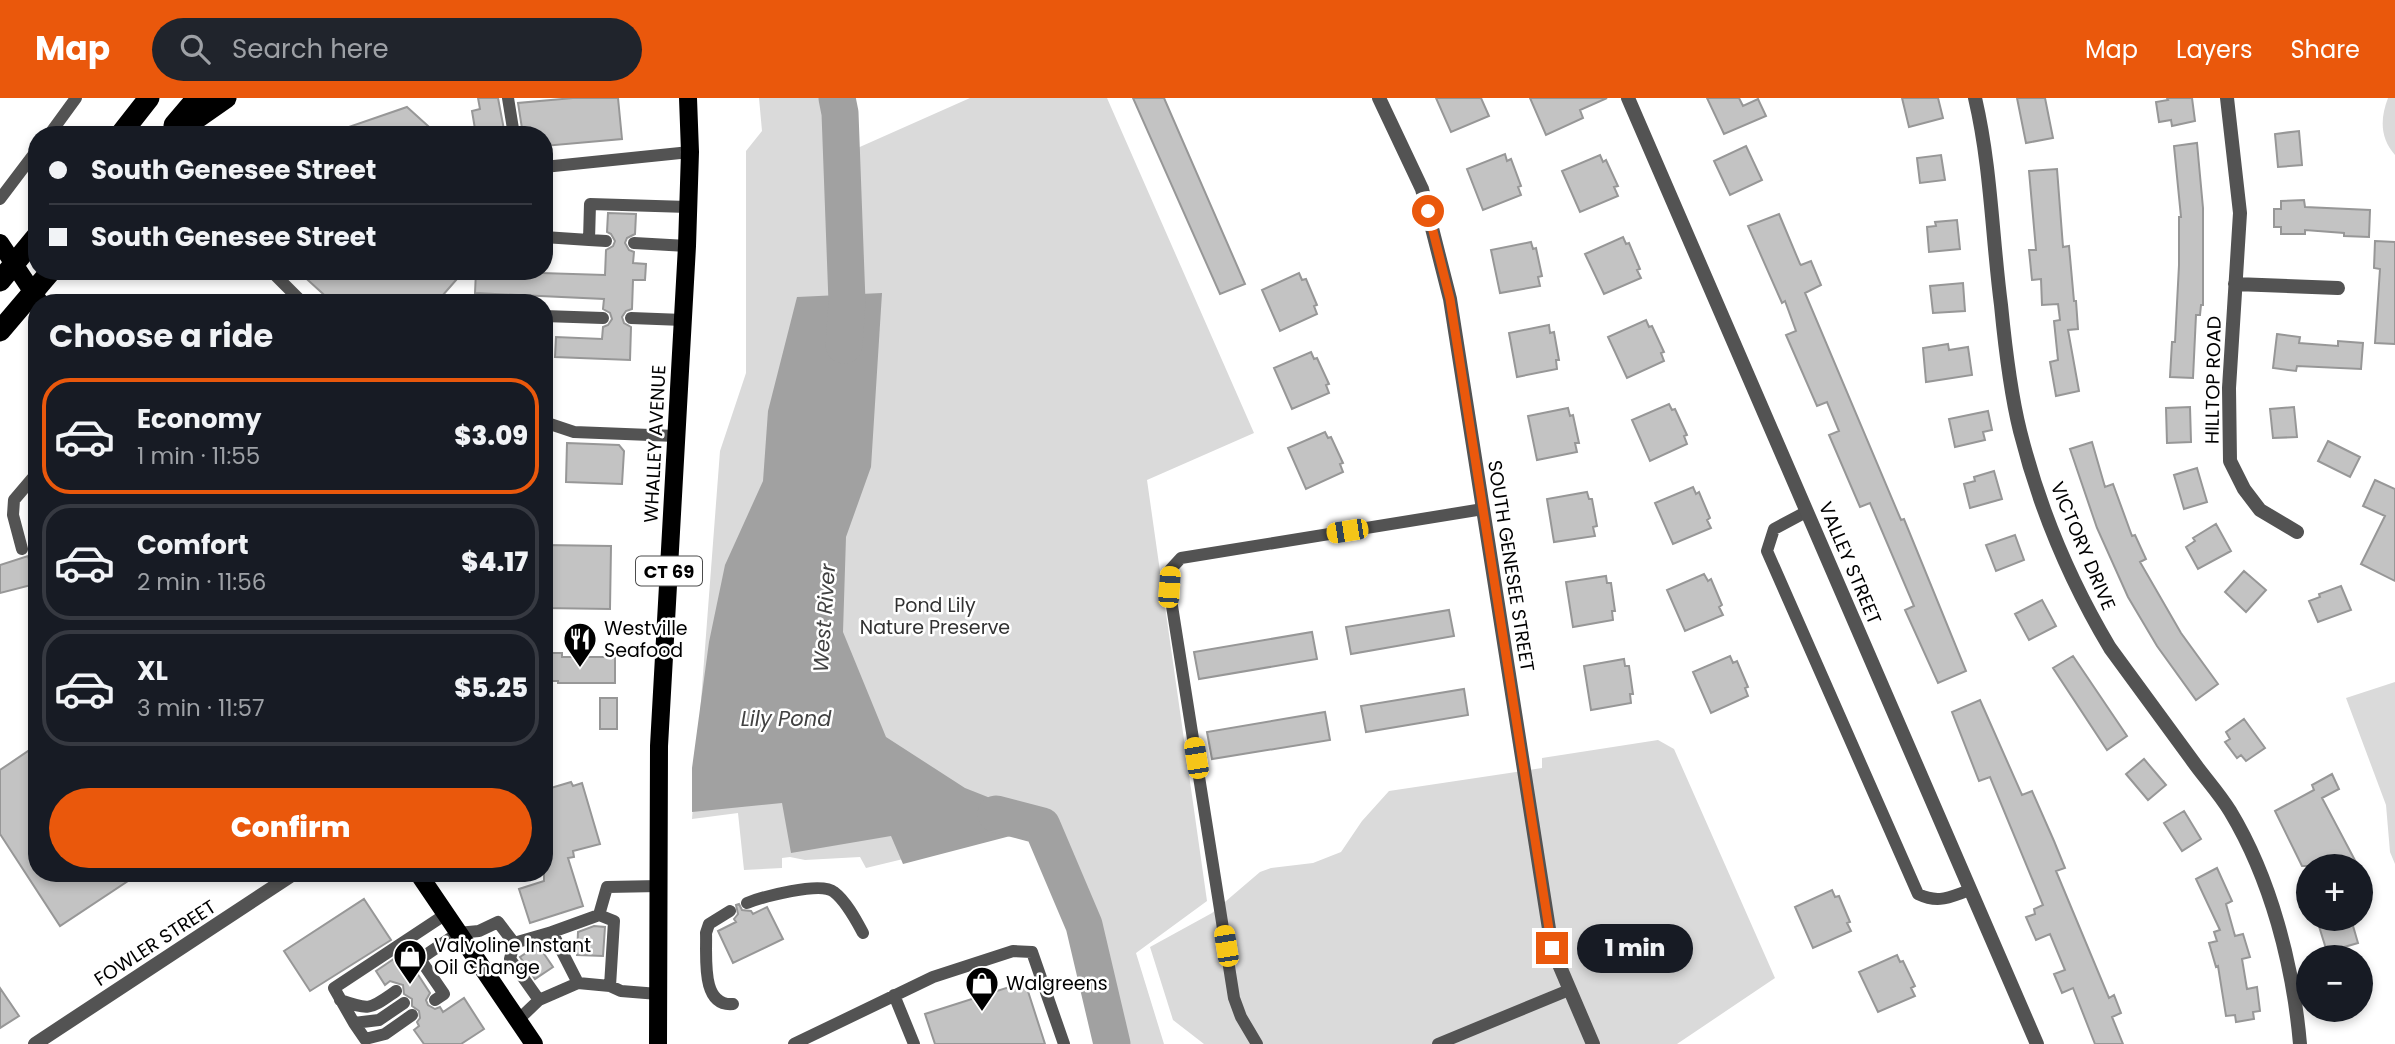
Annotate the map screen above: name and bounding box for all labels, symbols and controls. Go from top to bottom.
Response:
search box [152,18,642,81]
text: Map [35,25,110,72]
icon: search [176,30,214,68]
text: Search here [232,31,389,67]
text: Map [2085,33,2138,66]
text: Layers [2176,33,2252,66]
text: Share [2290,33,2360,66]
text: South Genesee Street [91,152,376,188]
route start [1412,195,1444,227]
text: South Genesee Street [91,219,376,255]
text: Choose a ride [49,313,273,358]
street label: HILLTOP ROAD [2198,316,2228,444]
street label: WHALLEY AVENUE [637,364,673,524]
text: Economy [137,401,261,437]
icon: car [53,405,116,468]
text: $3.09 [454,418,528,454]
text: 1 min · 11:55 [137,440,260,472]
street label: SOUTH GENESEE STREET [1481,458,1541,674]
street label: VICTORY DRIVE [2044,477,2122,615]
street label: VALLEY STREET [1812,498,1888,628]
car [1325,517,1370,545]
text: Comfort [137,527,249,563]
icon: car [53,531,116,594]
text: $4.17 [461,544,528,580]
road number: CT 69 [636,556,702,586]
water label: West River [806,561,842,673]
car [1158,565,1181,609]
text: 2 min · 11:56 [137,566,266,598]
park label: Pond Lily Nature Preserve [860,592,1010,641]
place label: Westville Seafood [604,615,688,664]
restaurant icon: Westville Seafood [561,620,599,669]
text: XL [137,653,168,689]
icon: car [53,657,116,720]
text: $5.25 [454,670,528,706]
text: 3 min · 11:57 [137,692,265,724]
water label: Lily Pond [741,704,832,733]
car [1183,736,1210,780]
button: Confirm [49,788,532,868]
map controls [2296,854,2373,1022]
button: + [2296,854,2373,931]
street label: FOWLER STREET [89,893,221,993]
car [1213,924,1240,968]
callout: 1 min [1576,924,1692,972]
place label: Valvoline Instant Oil Change [434,932,591,981]
route end [1536,932,1568,964]
text: 1 min [1605,932,1665,964]
shop icon: Valvoline Instant Oil Change [391,937,429,986]
button: − [2296,945,2373,1022]
shop icon: Walgreens [963,964,1001,1013]
place label: Walgreens [1006,970,1108,997]

